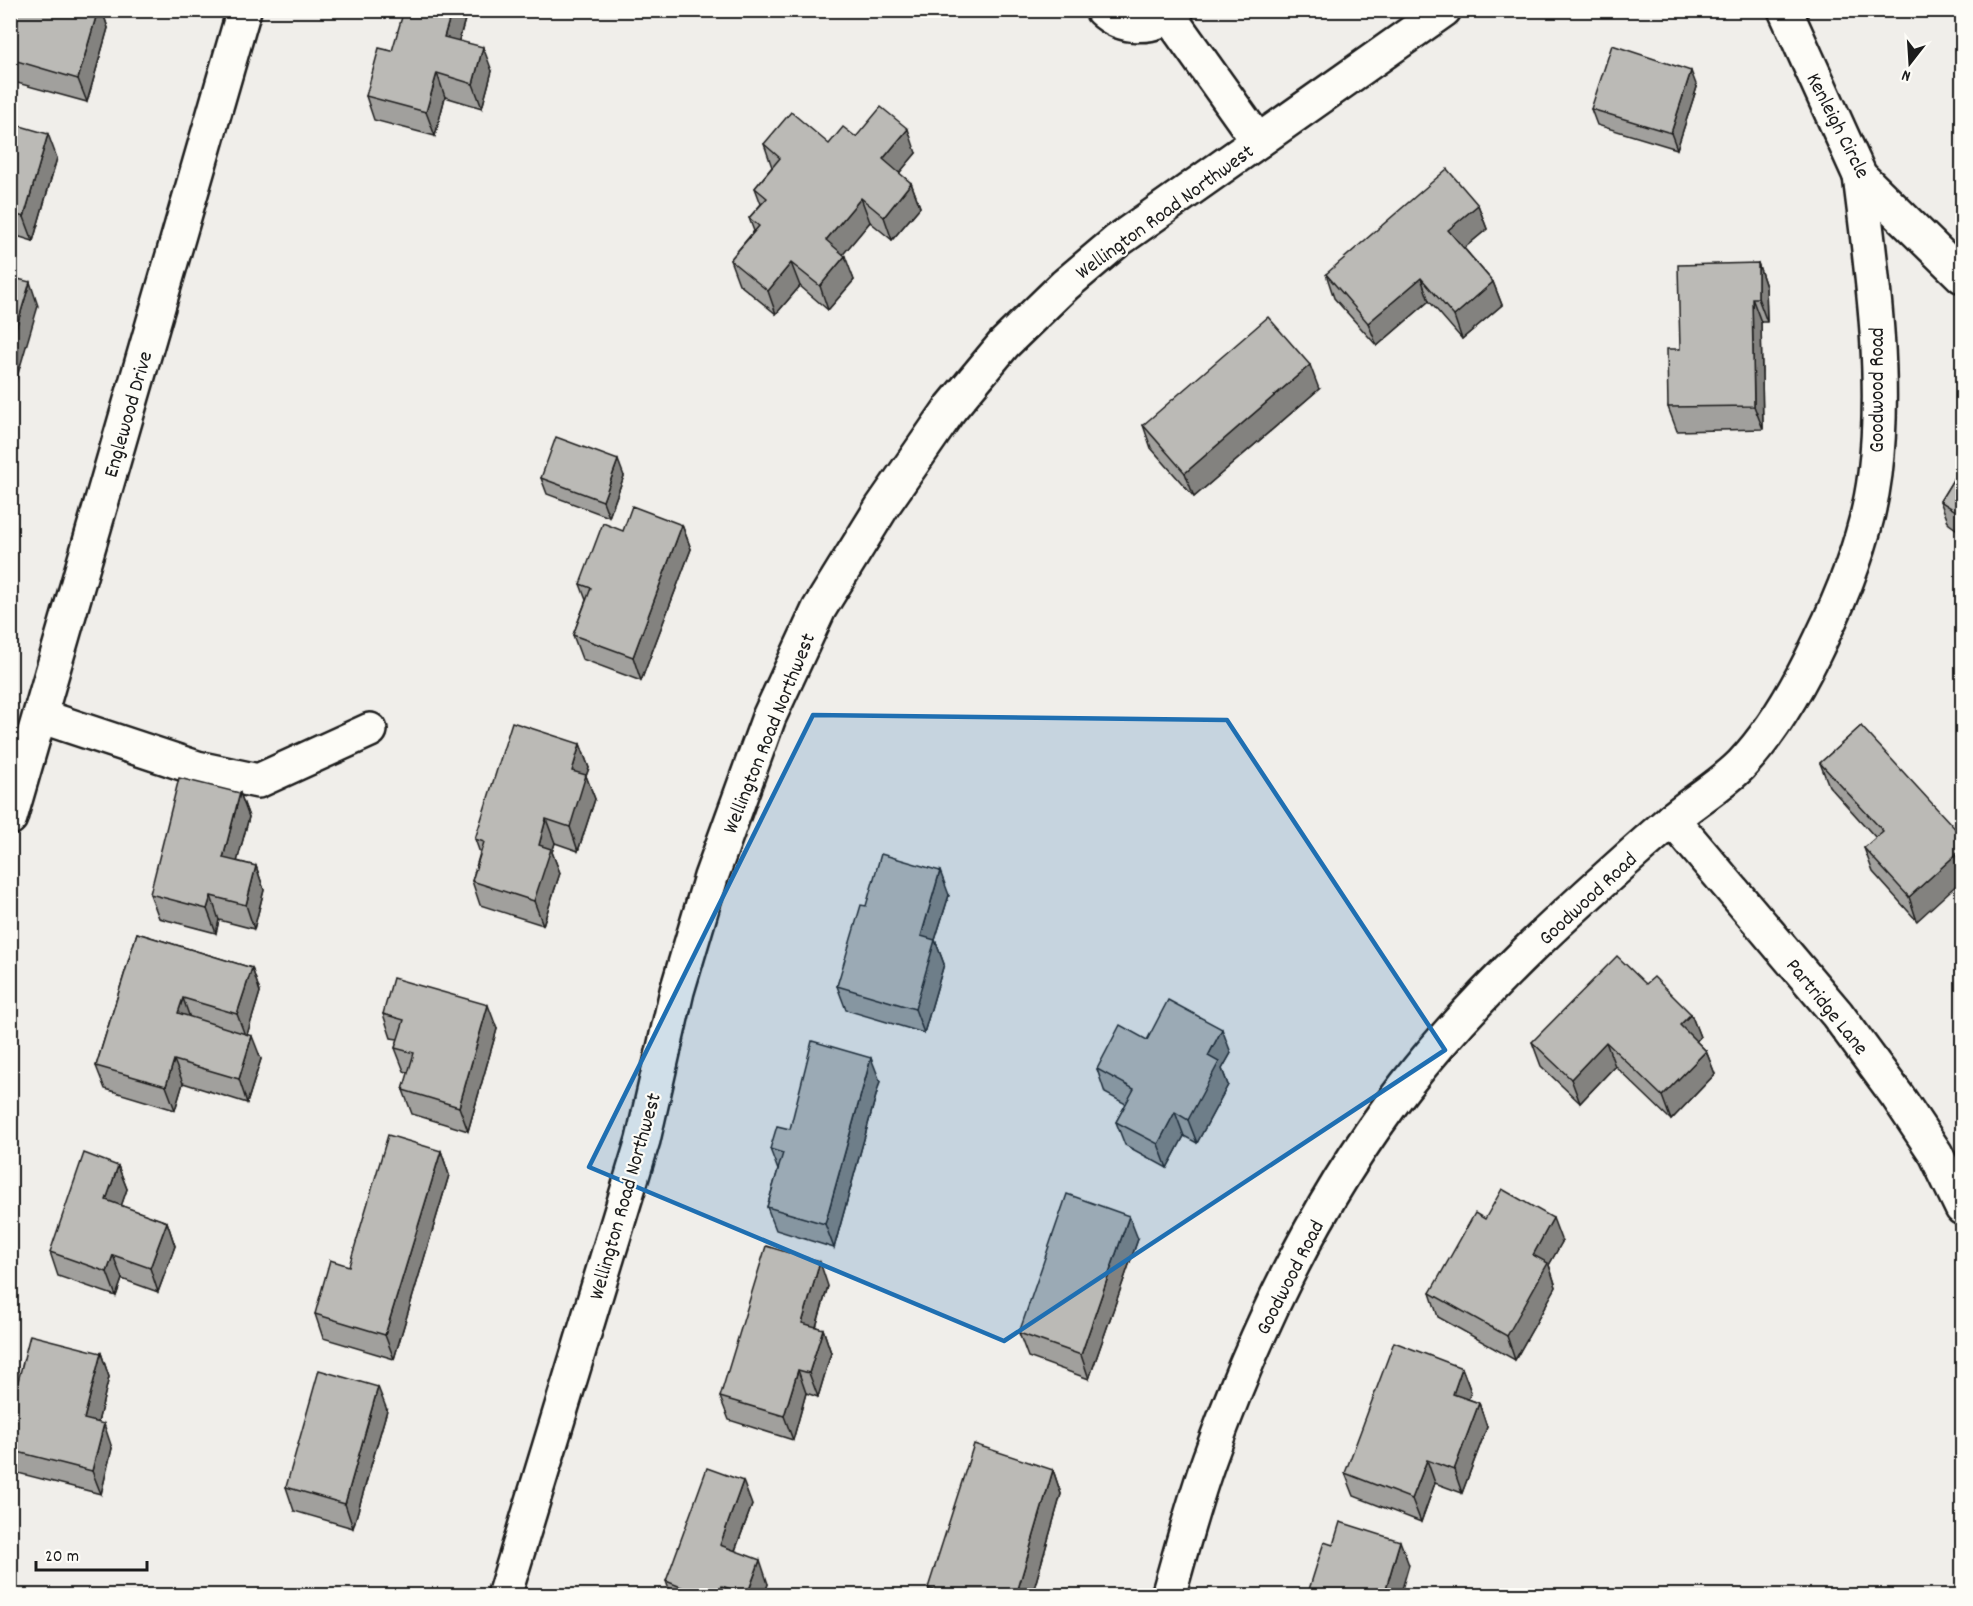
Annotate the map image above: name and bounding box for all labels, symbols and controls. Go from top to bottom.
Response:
north arrow [1880,33,1940,93]
text: N [1899,63,1913,87]
street label: Kenleigh Circle [1797,68,1876,184]
street label: Wellington Road Northwest [1070,138,1261,288]
street label: Goodwood Road [1864,327,1894,453]
street label: Englewood Drive [98,348,162,481]
street label: Wellington Road Northwest [717,629,825,839]
street label: Goodwood Road [1533,846,1645,954]
street label: Partridge Lane [1777,953,1874,1063]
street label: Wellington Road Northwest [583,1090,671,1304]
street label: Goodwood Road [1250,1216,1333,1341]
scale bar [36,1534,147,1572]
text: 20 m [45,1545,79,1570]

